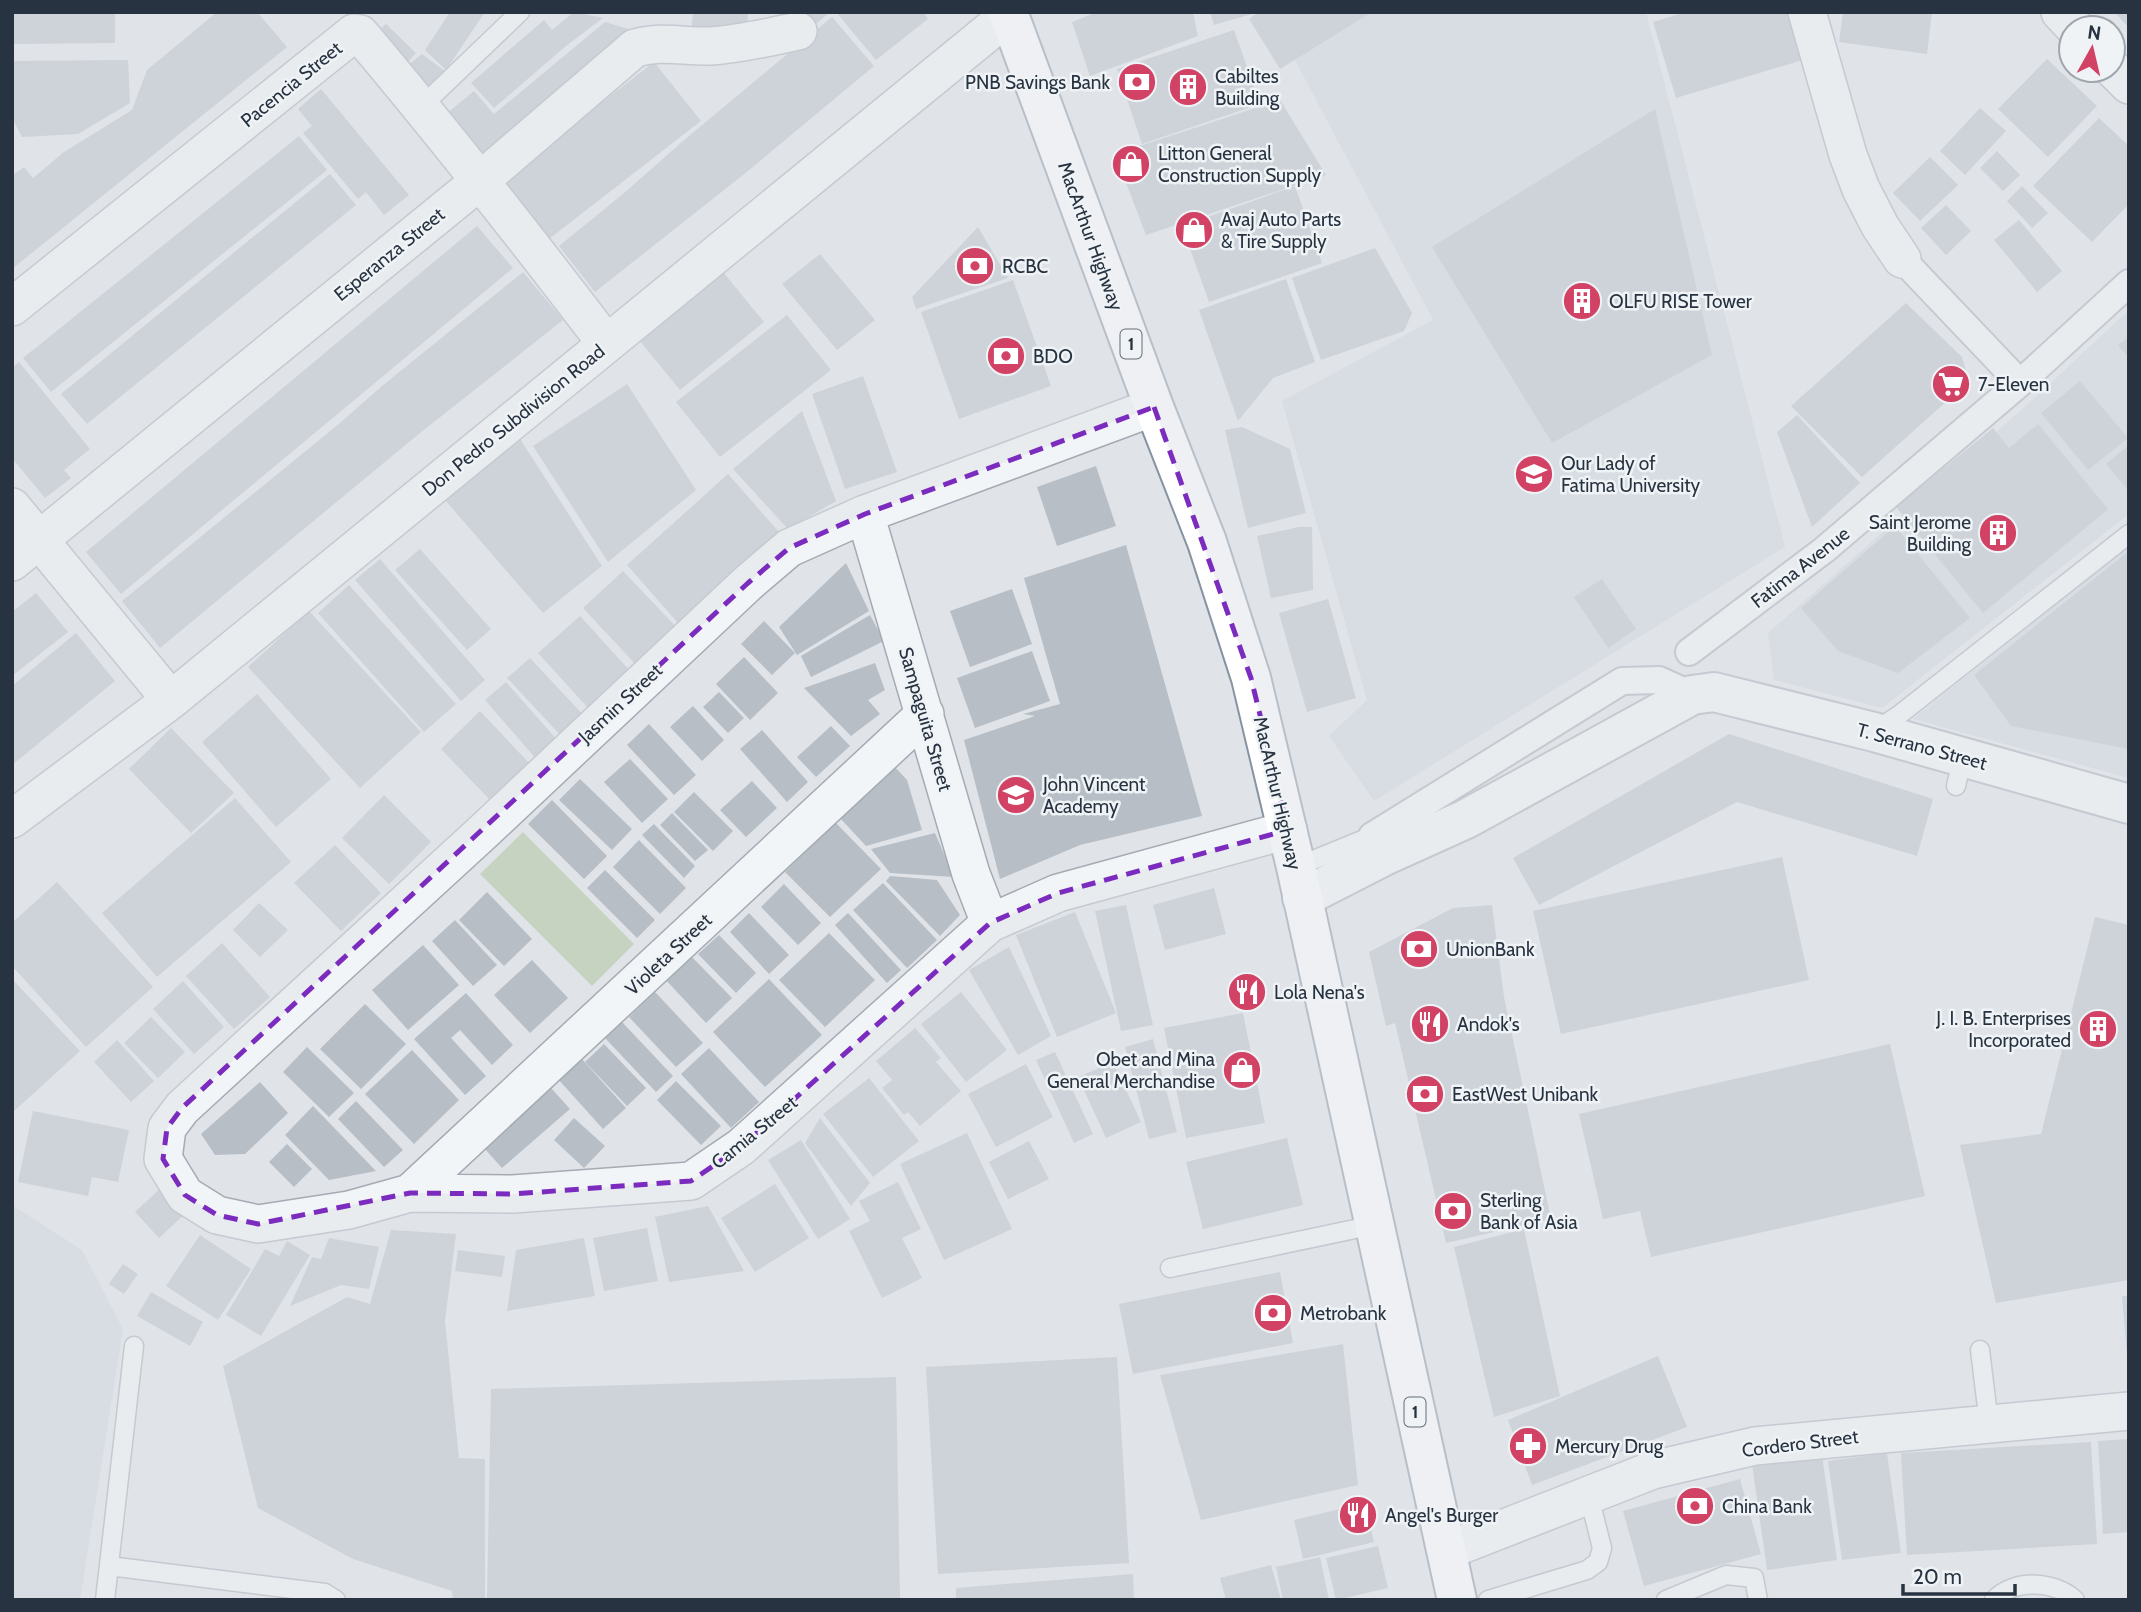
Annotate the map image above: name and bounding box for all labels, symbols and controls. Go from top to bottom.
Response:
north arrow [2057,14,2127,84]
text: N [2086,20,2103,45]
street label: Pacencia Street [236,36,347,132]
bank icon: PNB Savings Bank [1116,61,1158,103]
place label: Cabiltes Building [1215,65,1280,110]
building icon: Cabiltes Building [1167,66,1209,108]
place label: PNB Savings Bank [965,71,1110,94]
place label: Litton General Construction Supply [1158,142,1322,187]
shop icon: Litton General Construction Supply [1110,143,1152,185]
street label: MacArthur Highway [1053,159,1128,314]
street label: Esperanza Street [329,202,450,306]
place label: Avaj Auto Parts & Tire Supply [1221,208,1341,253]
shop icon: Avaj Auto Parts & Tire Supply [1173,209,1215,251]
bank icon: RCBC [954,245,996,287]
place label: RCBC [1002,255,1049,278]
building icon: OLFU RISE Tower [1561,280,1603,322]
place label: OLFU RISE Tower [1609,290,1752,313]
road number: 1 [1120,330,1142,358]
bank icon: BDO [985,335,1027,377]
street label: Don Pedro Subdivision Road [417,340,609,501]
place label: BDO [1033,345,1073,368]
supermarket icon: 7-Eleven [1930,363,1972,405]
place label: 7-Eleven [1978,373,2049,396]
place label: Our Lady of Fatima University [1561,452,1701,497]
school or university icon: Our Lady of Fatima University [1513,453,1555,495]
place label: Saint Jerome Building [1869,511,1972,556]
building icon: Saint Jerome Building [1977,512,2019,554]
street label: Fatima Avenue [1747,522,1854,613]
street label: Sampaguita Street [894,645,957,794]
street label: Jasmin Street [573,658,667,749]
street label: MacArthur Highway [1249,714,1306,872]
street label: T. Serrano Street [1854,718,1990,775]
place label: John Vincent Academy [1042,773,1146,818]
school or university icon: John Vincent Academy [995,774,1037,816]
street label: Violeta Street [620,908,717,1000]
bank icon: UnionBank [1398,928,1440,970]
place label: UnionBank [1446,938,1535,961]
restaurant icon: Lola Nena's [1226,971,1268,1013]
place label: Lola Nena's [1274,981,1365,1004]
restaurant icon: Andok's [1409,1003,1451,1045]
place label: J. I. B. Enterprises Incorporated [1935,1007,2071,1052]
building icon: J. I. B. Enterprises Incorporated [2077,1008,2119,1050]
place label: Andok's [1457,1013,1520,1036]
place label: Obet and Mina General Merchandise [1047,1048,1215,1093]
shop icon: Obet and Mina General Merchandise [1221,1049,1263,1091]
bank icon: EastWest Unibank [1404,1073,1446,1115]
place label: EastWest Unibank [1452,1083,1599,1106]
street label: Camia Street [707,1090,802,1174]
place label: Sterling Bank of Asia [1480,1189,1578,1234]
bank icon: Sterling Bank of Asia [1432,1190,1474,1232]
bank icon: Metrobank [1252,1292,1294,1334]
place label: Metrobank [1300,1302,1387,1325]
road number: 1 [1404,1398,1426,1427]
pharmacy icon: Mercury Drug [1507,1425,1549,1467]
street label: Cordero Street [1740,1425,1860,1462]
place label: Mercury Drug [1555,1435,1664,1458]
bank icon: China Bank [1674,1485,1716,1527]
restaurant icon: Angel's Burger [1337,1494,1379,1536]
place label: China Bank [1722,1495,1812,1518]
place label: Angel's Burger [1385,1504,1498,1527]
scale bar [1903,1552,2015,1596]
text: 20 m [1913,1564,1962,1589]

